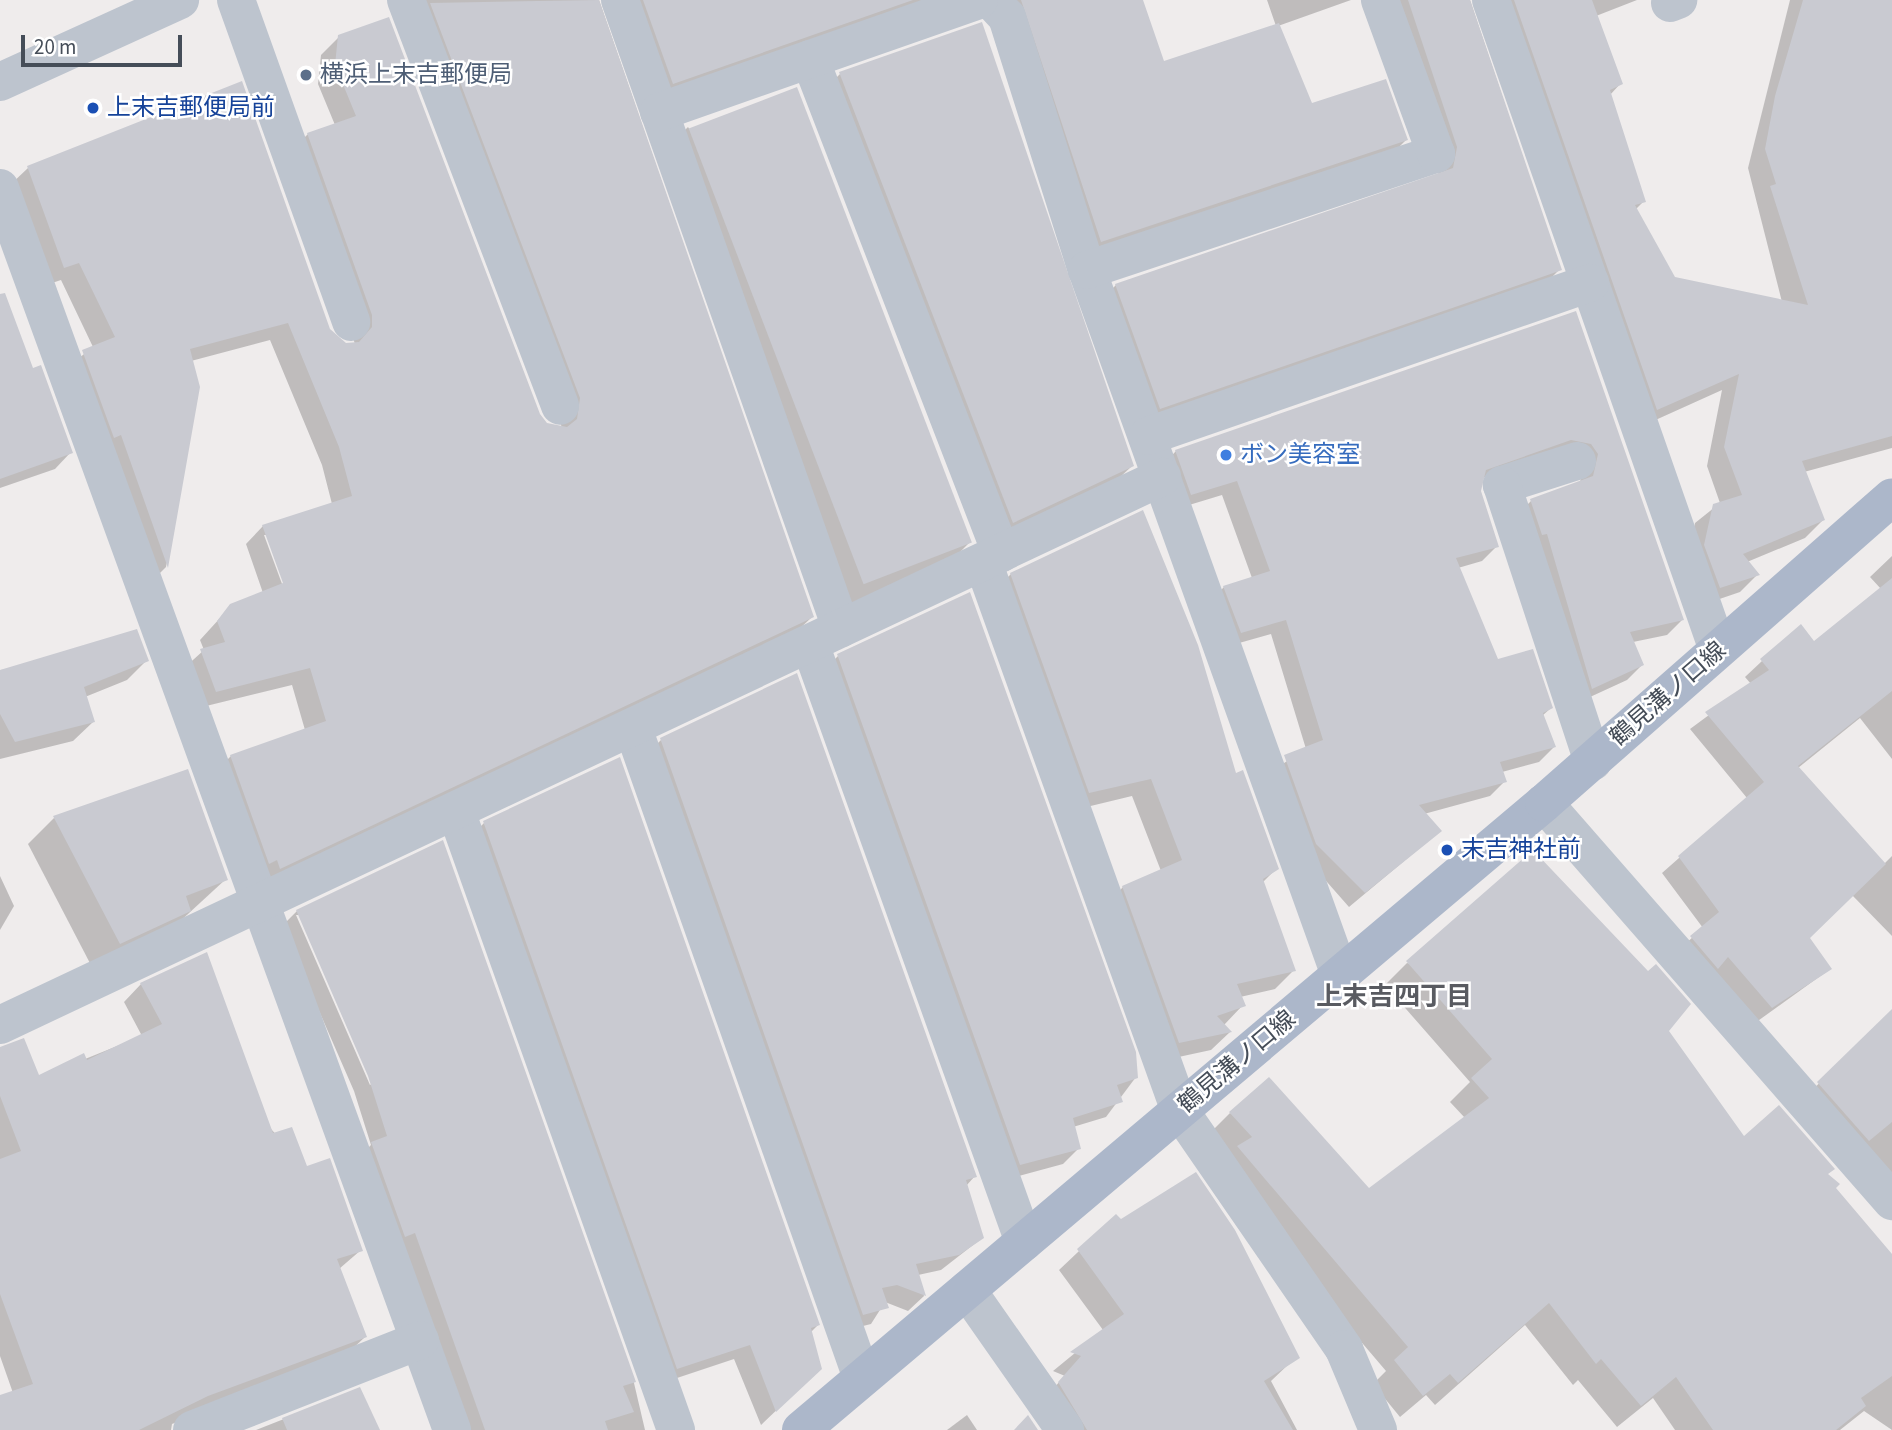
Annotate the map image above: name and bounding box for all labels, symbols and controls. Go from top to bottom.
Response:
scale bar [24,21,186,65]
text: 20 m [34,32,76,62]
place label: 横浜上末吉郵便局 [320,61,512,89]
marker: 横浜上末吉郵便局 [298,67,314,83]
place label: 上末吉郵便局前 [107,94,275,122]
marker: 上末吉郵便局前 [85,100,101,116]
place label: ボン美容室 [1240,441,1360,469]
marker: ボン美容室 [1218,447,1234,463]
street label: 鶴見溝ノ口線 [1604,636,1732,752]
place label: 末吉神社前 [1461,836,1581,864]
marker: 末吉神社前 [1439,842,1455,858]
district label: 上末吉四丁目 [1316,981,1472,1013]
street label: 鶴見溝ノ口線 [1173,1005,1301,1119]

